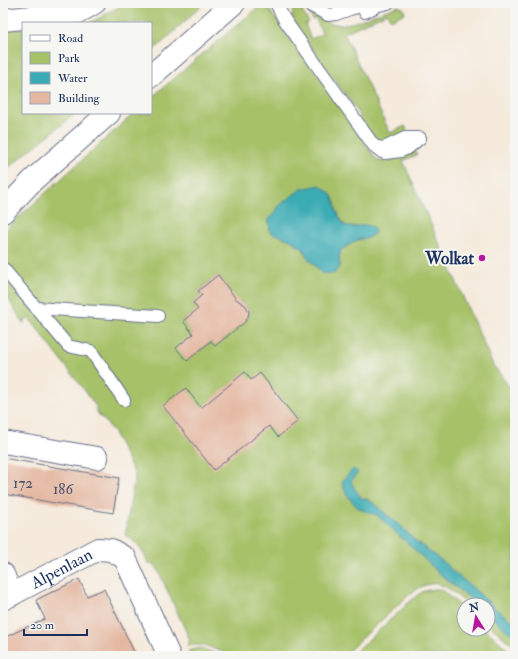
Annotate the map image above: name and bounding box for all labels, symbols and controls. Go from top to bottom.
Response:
legend [22,22,152,114]
text: Road [58,31,83,46]
text: Park [58,51,80,66]
text: Water [57,71,88,86]
text: Building [58,91,101,106]
place label: Wolkat [424,248,474,269]
marker: Wolkat [477,253,487,263]
house number: 172 [13,474,33,493]
house number: 186 [53,480,74,499]
street label: Alpenlaan [26,543,96,594]
north arrow [456,597,496,637]
text: N [467,600,481,615]
scale bar [24,611,87,637]
text: 20 m [30,618,55,633]

